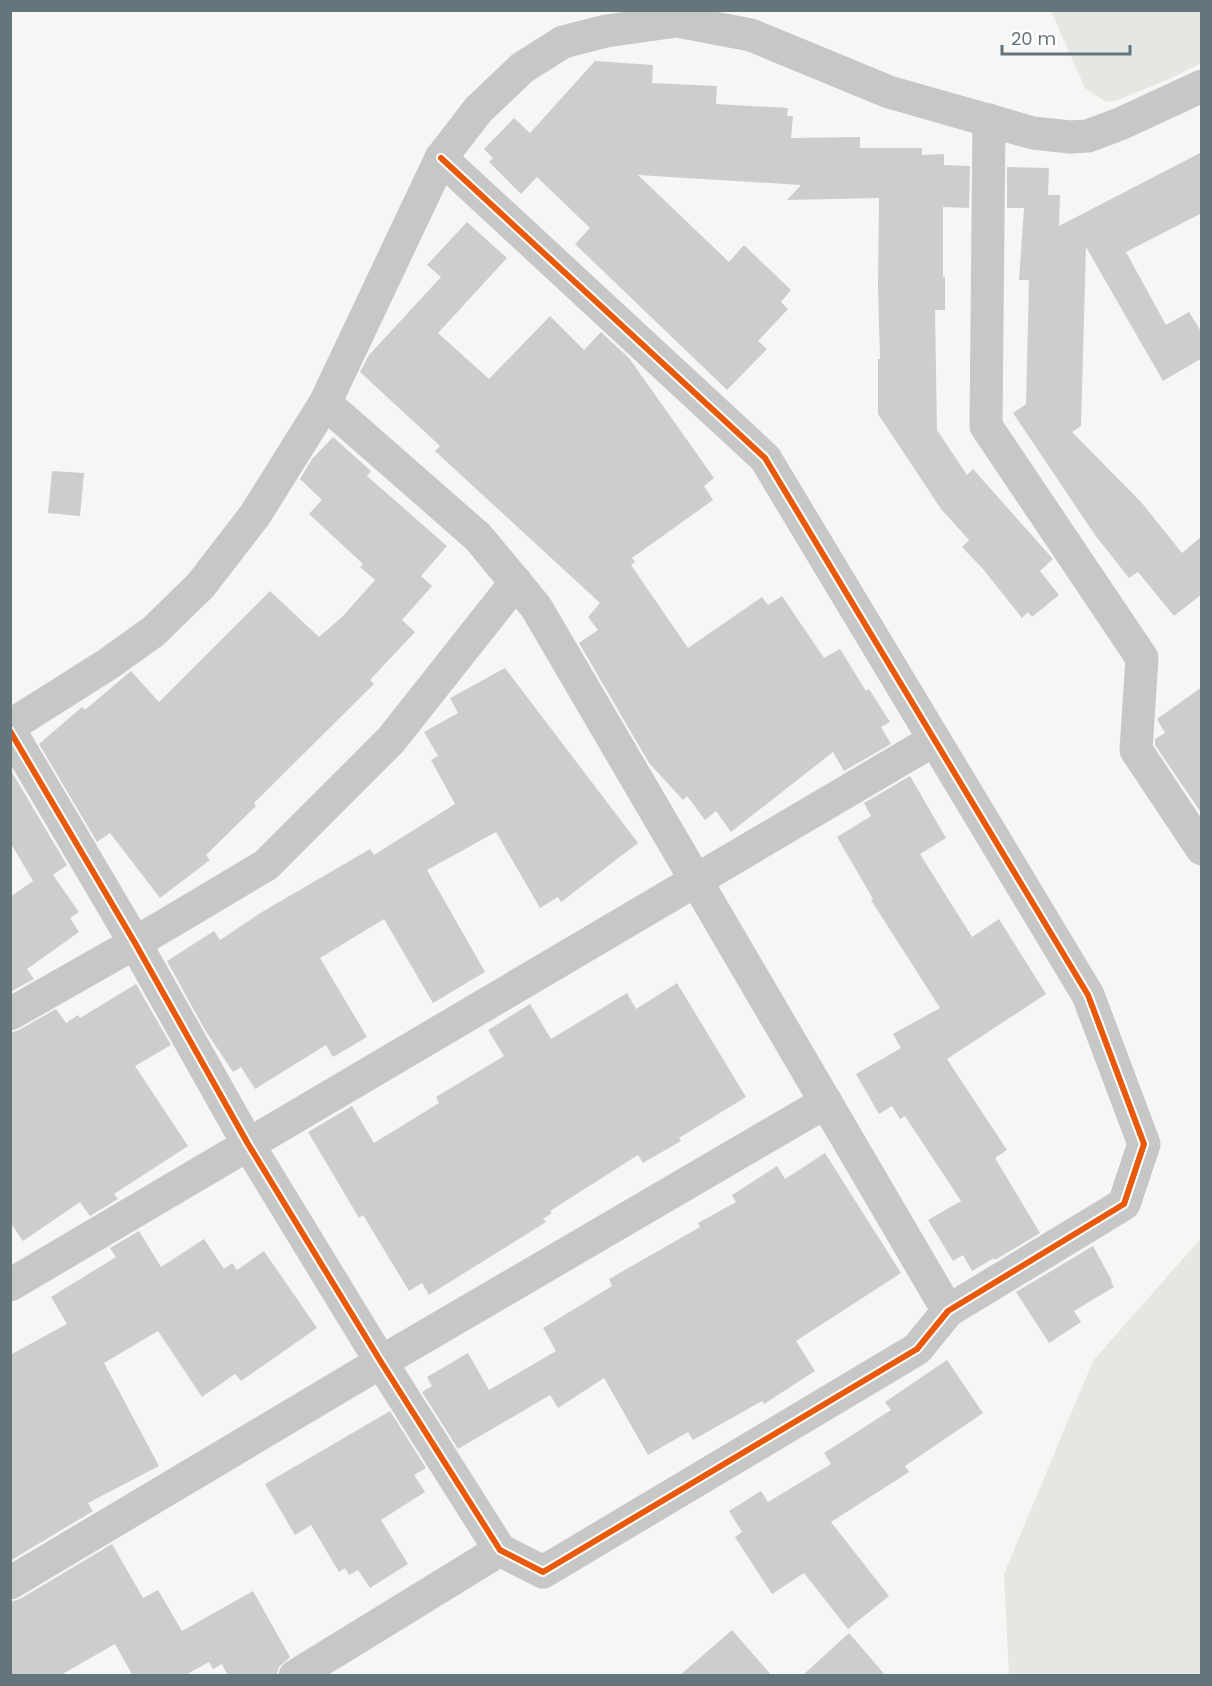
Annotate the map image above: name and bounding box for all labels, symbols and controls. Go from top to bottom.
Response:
scale bar [1002,18,1130,56]
text: 20 m [1011,26,1056,51]

